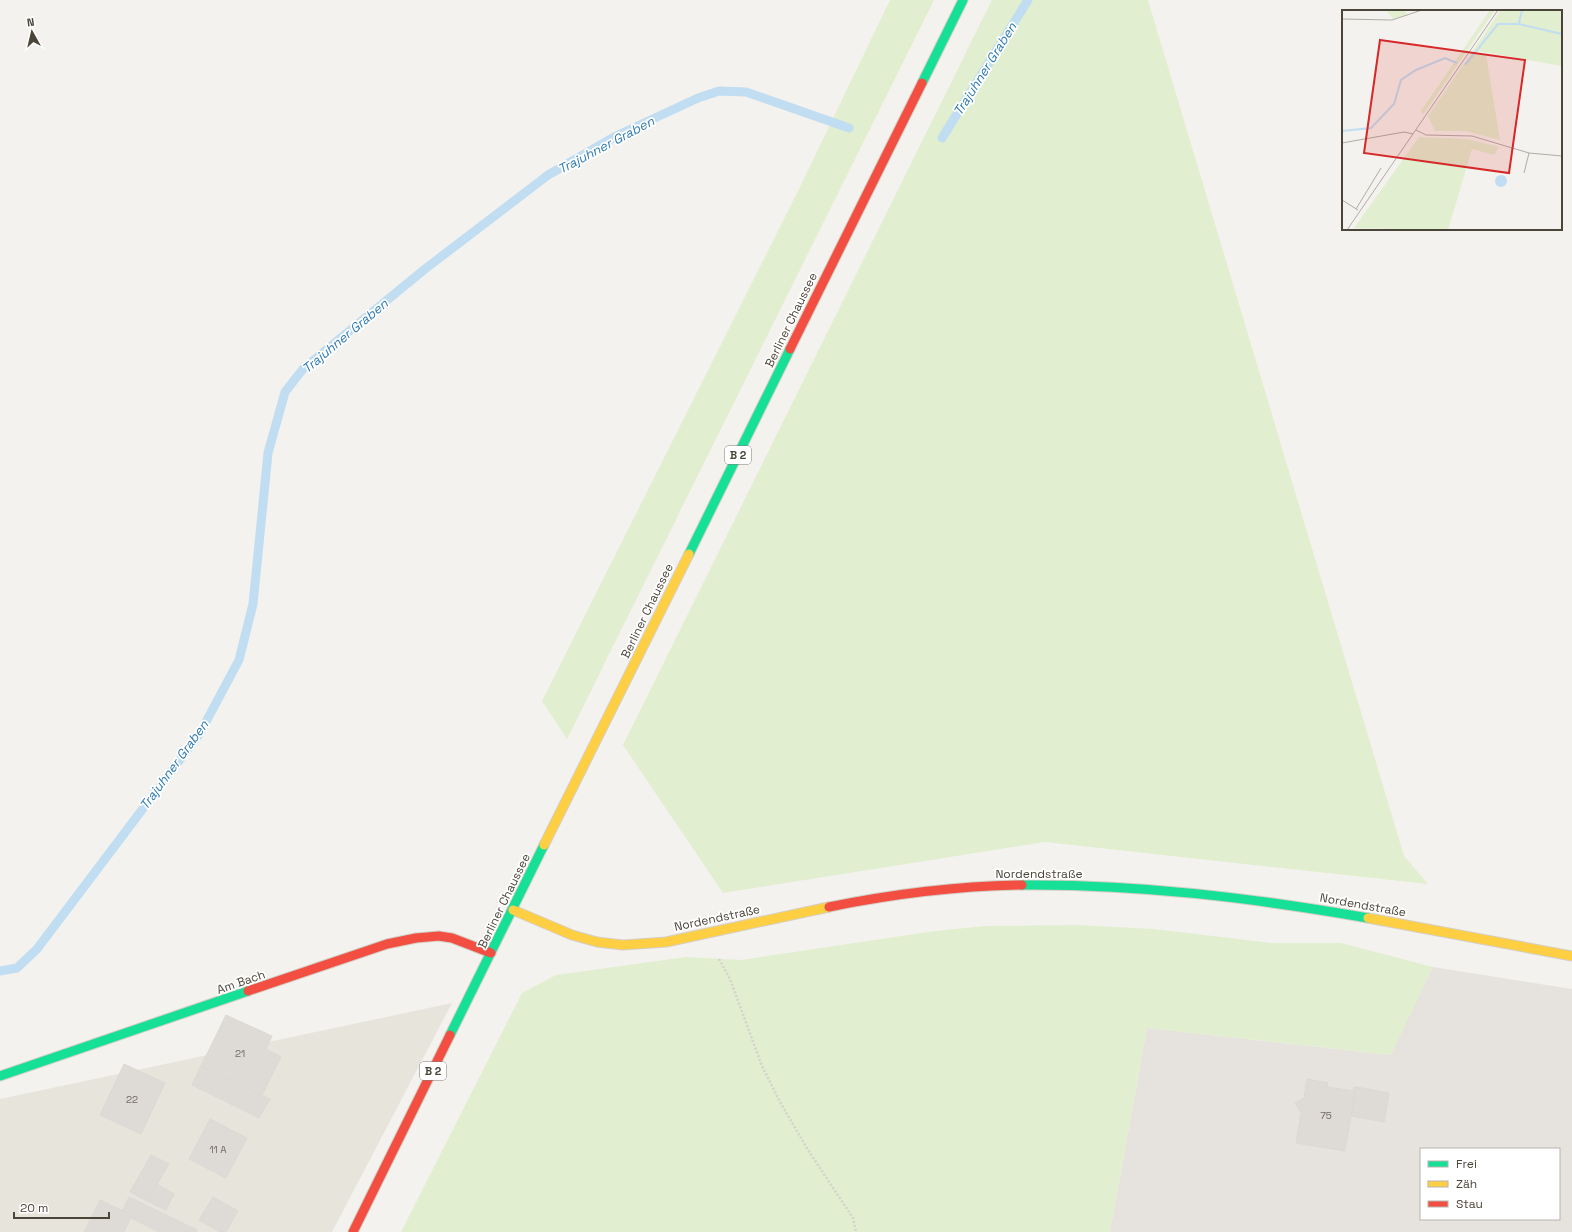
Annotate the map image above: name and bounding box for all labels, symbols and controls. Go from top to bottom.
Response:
inset map [1342,10,1562,230]
north arrow [12,12,52,52]
text: N [26,15,35,30]
water label: Trajuhner Graben [950,18,1021,119]
water label: Trajuhner Graben [555,112,658,178]
street label: Berliner Chaussee [761,270,821,370]
water label: Trajuhner Graben [299,295,392,377]
road number: B 2 [725,446,751,464]
street label: Berliner Chaussee [617,561,677,661]
water label: Trajuhner Graben [136,716,213,813]
street label: Berliner Chaussee [474,851,534,951]
street label: Nordendstraße [995,866,1083,882]
street label: Nordendstraße [1319,890,1407,920]
street label: Nordendstraße [673,901,761,935]
street label: Am Bach [215,966,267,998]
house number: 21 [235,1047,245,1060]
road number: B 2 [420,1062,446,1080]
house number: 22 [126,1093,138,1106]
house number: 75 [1320,1109,1332,1122]
house number: 11 A [209,1143,227,1156]
legend [1420,1148,1560,1220]
text: Frei [1456,1156,1477,1172]
text: Zäh [1456,1176,1477,1192]
scale bar [14,1194,109,1220]
text: Stau [1456,1196,1483,1212]
text: 20 m [20,1200,48,1216]

